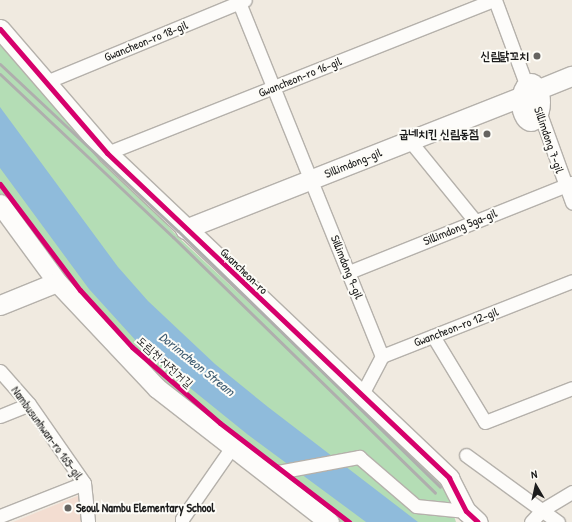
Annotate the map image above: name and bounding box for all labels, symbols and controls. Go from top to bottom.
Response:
street label: Gwancheon-ro 18-gil [102,18,190,64]
place label: 신림닭꼬치 [481,49,529,63]
marker: 신림닭꼬치 [532,51,542,61]
street label: Gwancheon-ro 16-gil [256,54,344,100]
street label: Sillimdong 7-gil [531,105,567,175]
place label: 굽네치킨 신림동점 [399,127,479,141]
marker: 굽네치킨 신림동점 [482,129,492,139]
street label: Sillimdong-gil [322,145,384,181]
street label: Sillimdong 5ga-gil [421,206,499,248]
street label: Sillimdong 9-gil [328,233,366,301]
street label: Gwancheon-ro [217,245,271,297]
street label: Gwancheon-ro 12-gil [412,304,500,350]
water label: Dorimcheon Stream [156,329,238,399]
street label: 도림천 자전거길 [134,333,196,391]
street label: Nambusunhwan-ro 165-gil [8,383,86,483]
north arrow [516,466,556,506]
text: N [530,467,538,482]
place label: Seoul Nambu Elementary School [76,501,215,515]
marker: Seoul Nambu Elementary School [63,503,73,513]

